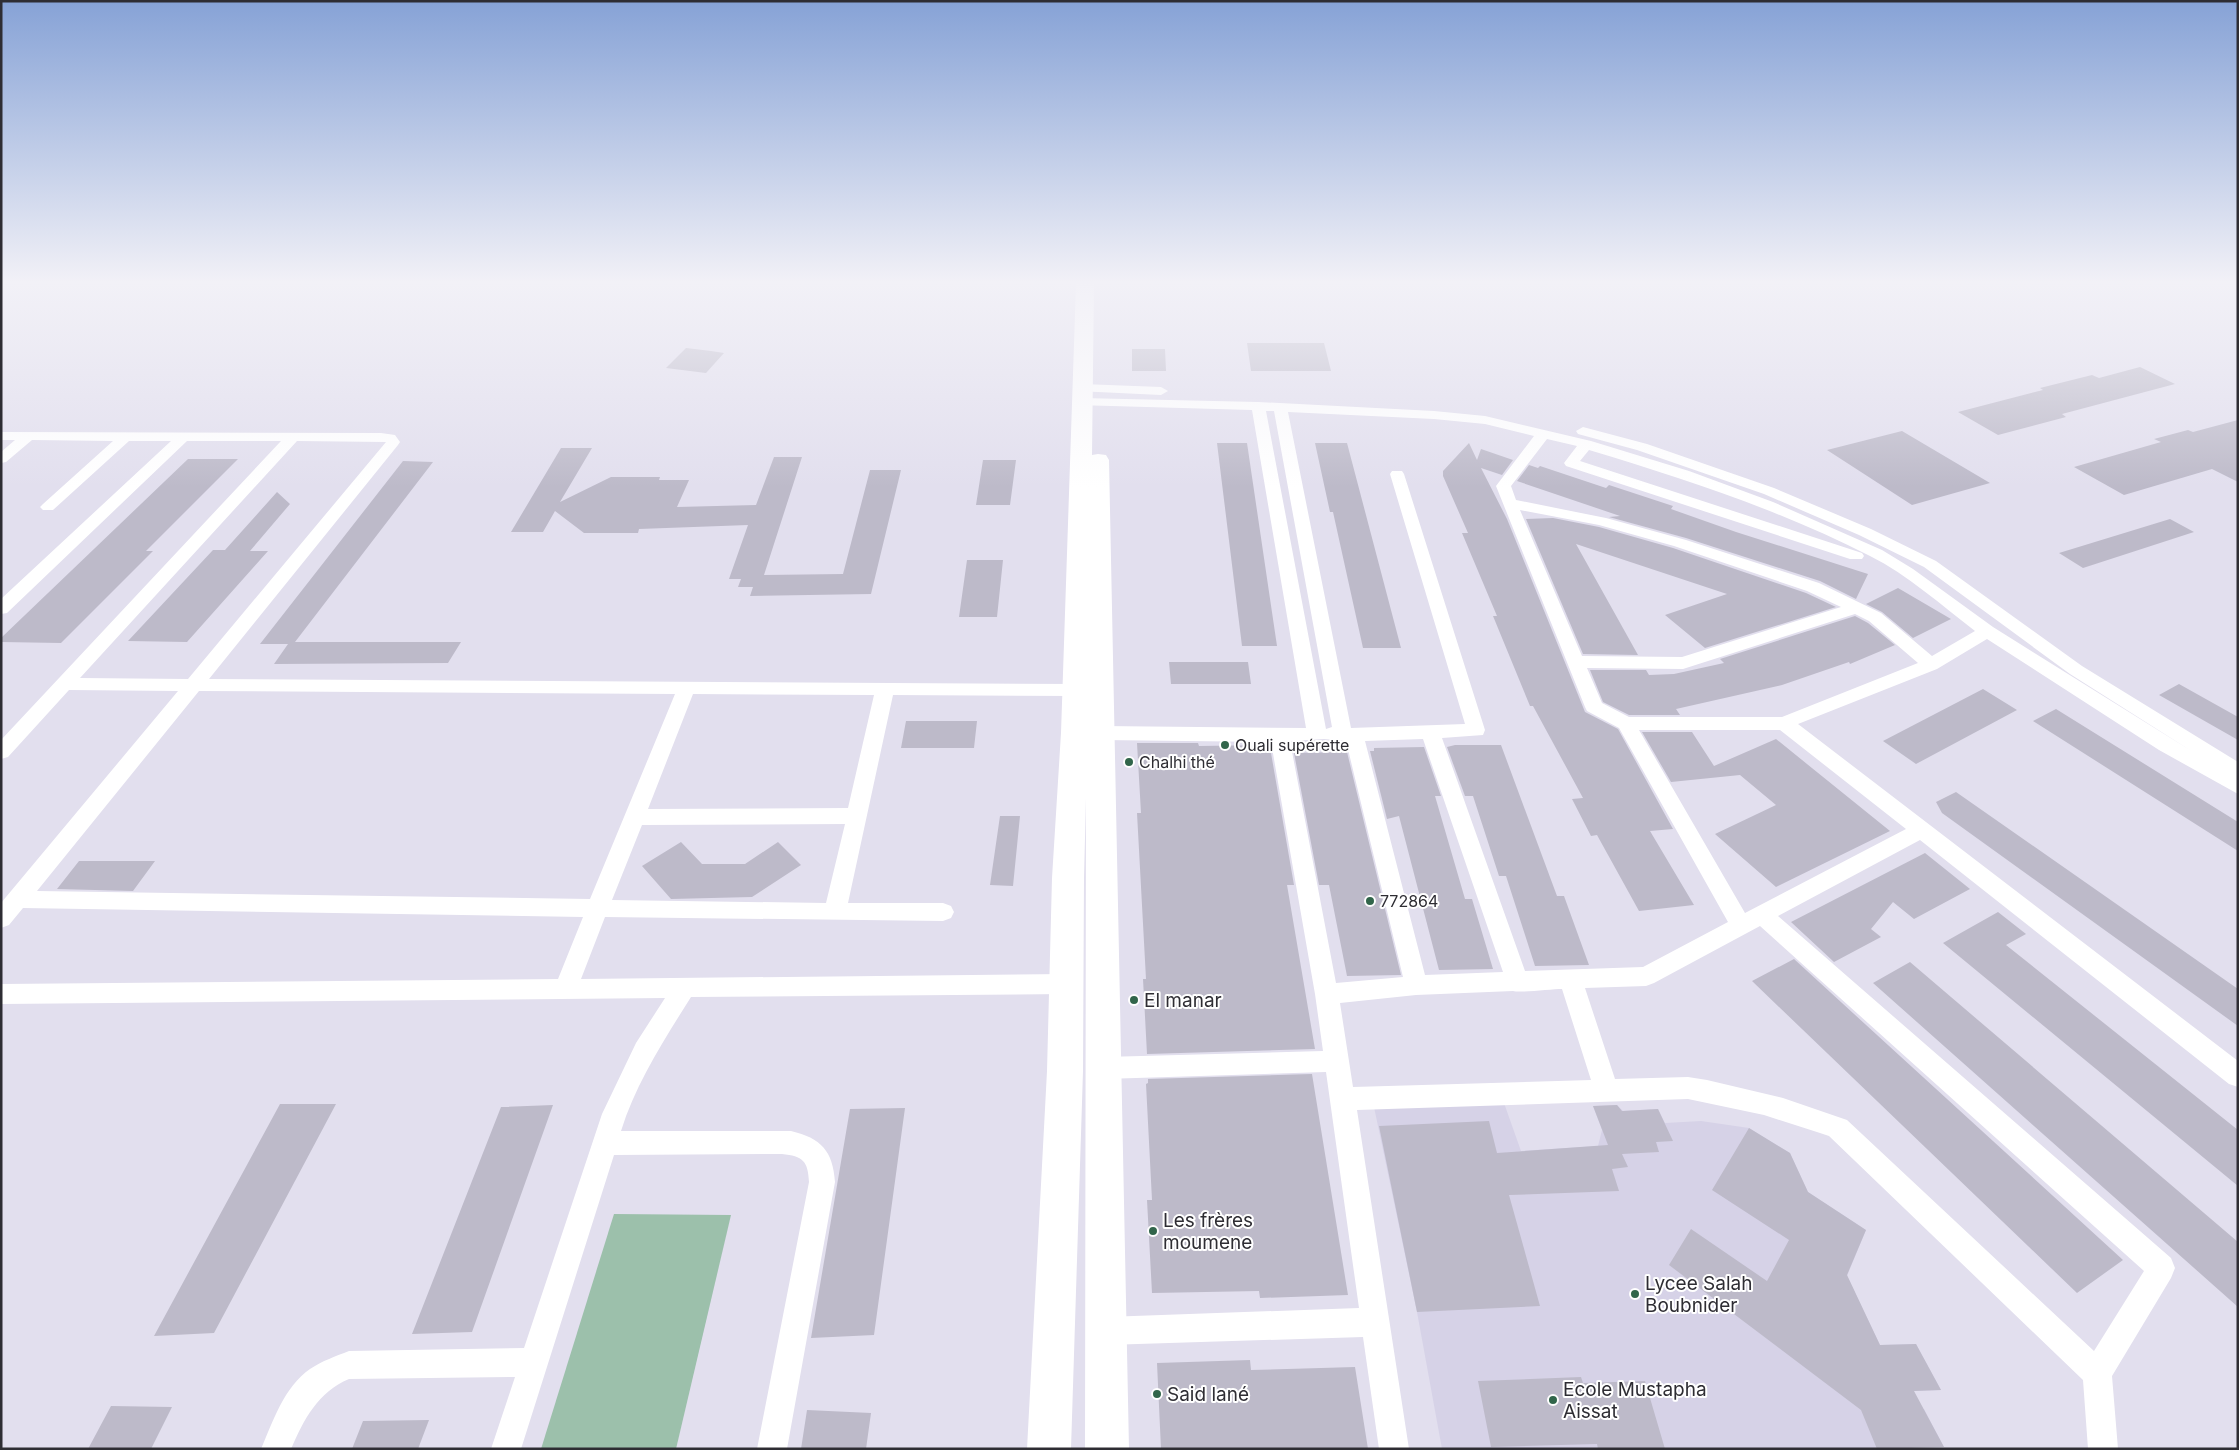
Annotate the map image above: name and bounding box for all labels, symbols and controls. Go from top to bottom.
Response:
place label: Ouali supérette [1235,735,1349,755]
marker: Ouali supérette [1219,739,1231,751]
place label: Chalhi thé [1139,752,1215,772]
marker: Chalhi thé [1123,756,1135,768]
place label: 772864 [1380,891,1438,911]
marker: 772864 [1364,895,1376,907]
place label: El manar [1144,989,1222,1012]
marker: El manar [1128,994,1140,1006]
place label: Les frères moumene [1163,1209,1253,1254]
marker: Les frères moumene [1147,1225,1159,1237]
place label: Lycee Salah Boubnider [1645,1272,1752,1317]
marker: Lycee Salah Boubnider [1629,1288,1641,1300]
place label: Ecole Mustapha Aissat [1563,1378,1707,1423]
place label: Said lané [1167,1383,1249,1406]
marker: Said lané [1151,1388,1163,1400]
marker: Ecole Mustapha Aissat [1547,1394,1559,1406]

